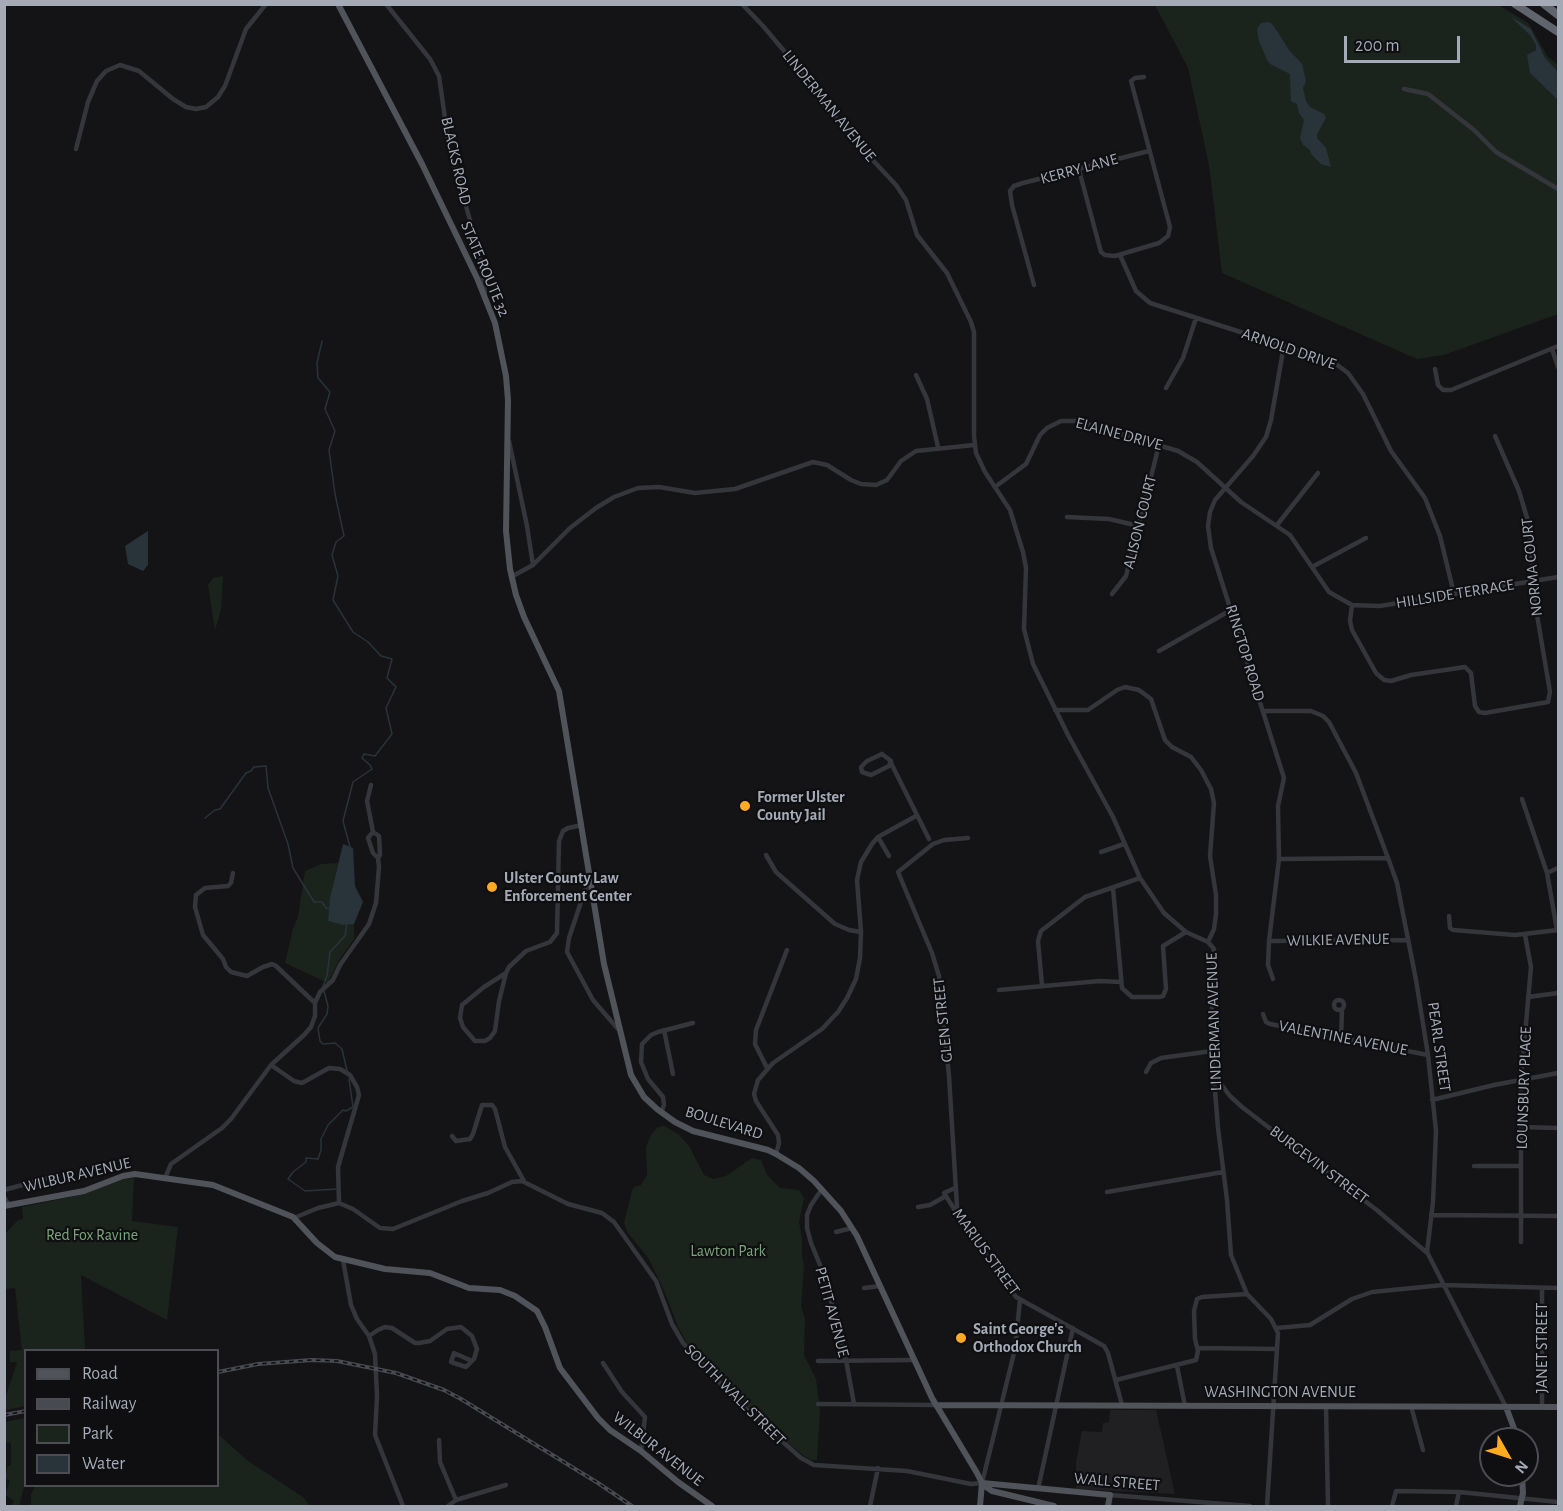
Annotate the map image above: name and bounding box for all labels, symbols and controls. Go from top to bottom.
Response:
scale bar [1347,24,1462,62]
text: 200 m [1355,37,1400,55]
street label: LINDERMAN AVENUE [778,46,880,166]
street label: BLACKS ROAD [437,115,475,207]
street label: KERRY LANE [1038,149,1120,189]
street label: STATE ROUTE 32 [456,218,514,320]
street label: ARNOLD DRIVE [1239,324,1339,374]
street label: ELAINE DRIVE [1073,413,1165,455]
street label: ALISON COURT [1119,473,1161,571]
street label: NORMA COURT [1517,517,1547,617]
street label: HILLSIDE TERRACE [1395,575,1515,613]
street label: RINGTOP ROAD [1221,602,1269,704]
place label: Former Ulster County Jail [757,787,845,825]
marker: Former Ulster County Jail [738,799,752,813]
place label: Ulster County Law Enforcement Center [504,868,632,906]
marker: Ulster County Law Enforcement Center [485,880,499,894]
street label: WILKIE AVENUE [1286,930,1390,950]
street label: LINDERMAN AVENUE [1202,952,1226,1092]
street label: GLEN STREET [929,977,957,1063]
street label: PEARL STREET [1423,1001,1455,1093]
street label: VALENTINE AVENUE [1277,1016,1409,1060]
street label: LOUNSBURY PLACE [1512,1026,1536,1150]
street label: BOULEVARD [683,1102,765,1144]
street label: BURGEVIN STREET [1266,1122,1372,1208]
street label: WILBUR AVENUE [21,1153,133,1197]
street label: MARIUS STREET [948,1205,1024,1299]
park label: Red Fox Ravine [46,1225,138,1245]
park label: Lawton Park [690,1241,766,1261]
street label: PETIT AVENUE [811,1265,853,1359]
street label: JANET STREET [1532,1303,1552,1393]
place label: Saint George's Orthodox Church [973,1319,1082,1357]
marker: Saint George's Orthodox Church [954,1331,968,1345]
street label: SOUTH WALL STREET [680,1340,790,1450]
legend [24,1349,219,1487]
text: Road [82,1365,118,1383]
street label: WASHINGTON AVENUE [1204,1382,1356,1402]
text: Railway [82,1395,136,1413]
street label: WILBUR AVENUE [609,1408,707,1490]
text: Park [82,1425,113,1443]
north arrow [1479,1427,1539,1487]
text: Water [82,1455,125,1473]
text: N [1512,1458,1531,1476]
street label: WALL STREET [1073,1469,1161,1495]

